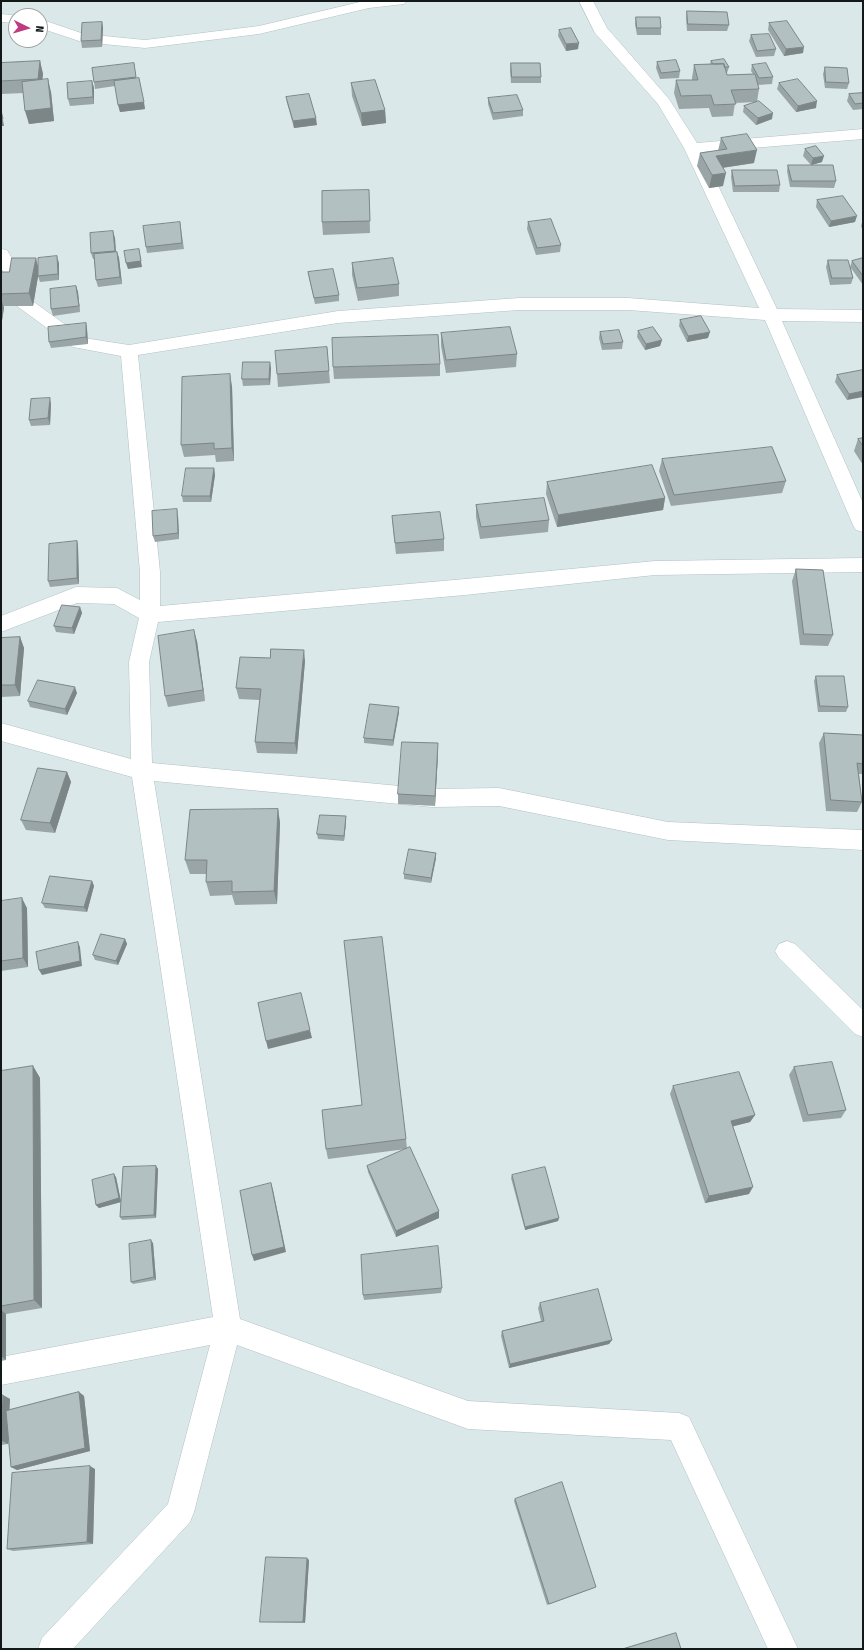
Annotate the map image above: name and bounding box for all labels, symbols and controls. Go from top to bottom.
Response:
north arrow [8,8,48,48]
text: N [33,25,46,33]

